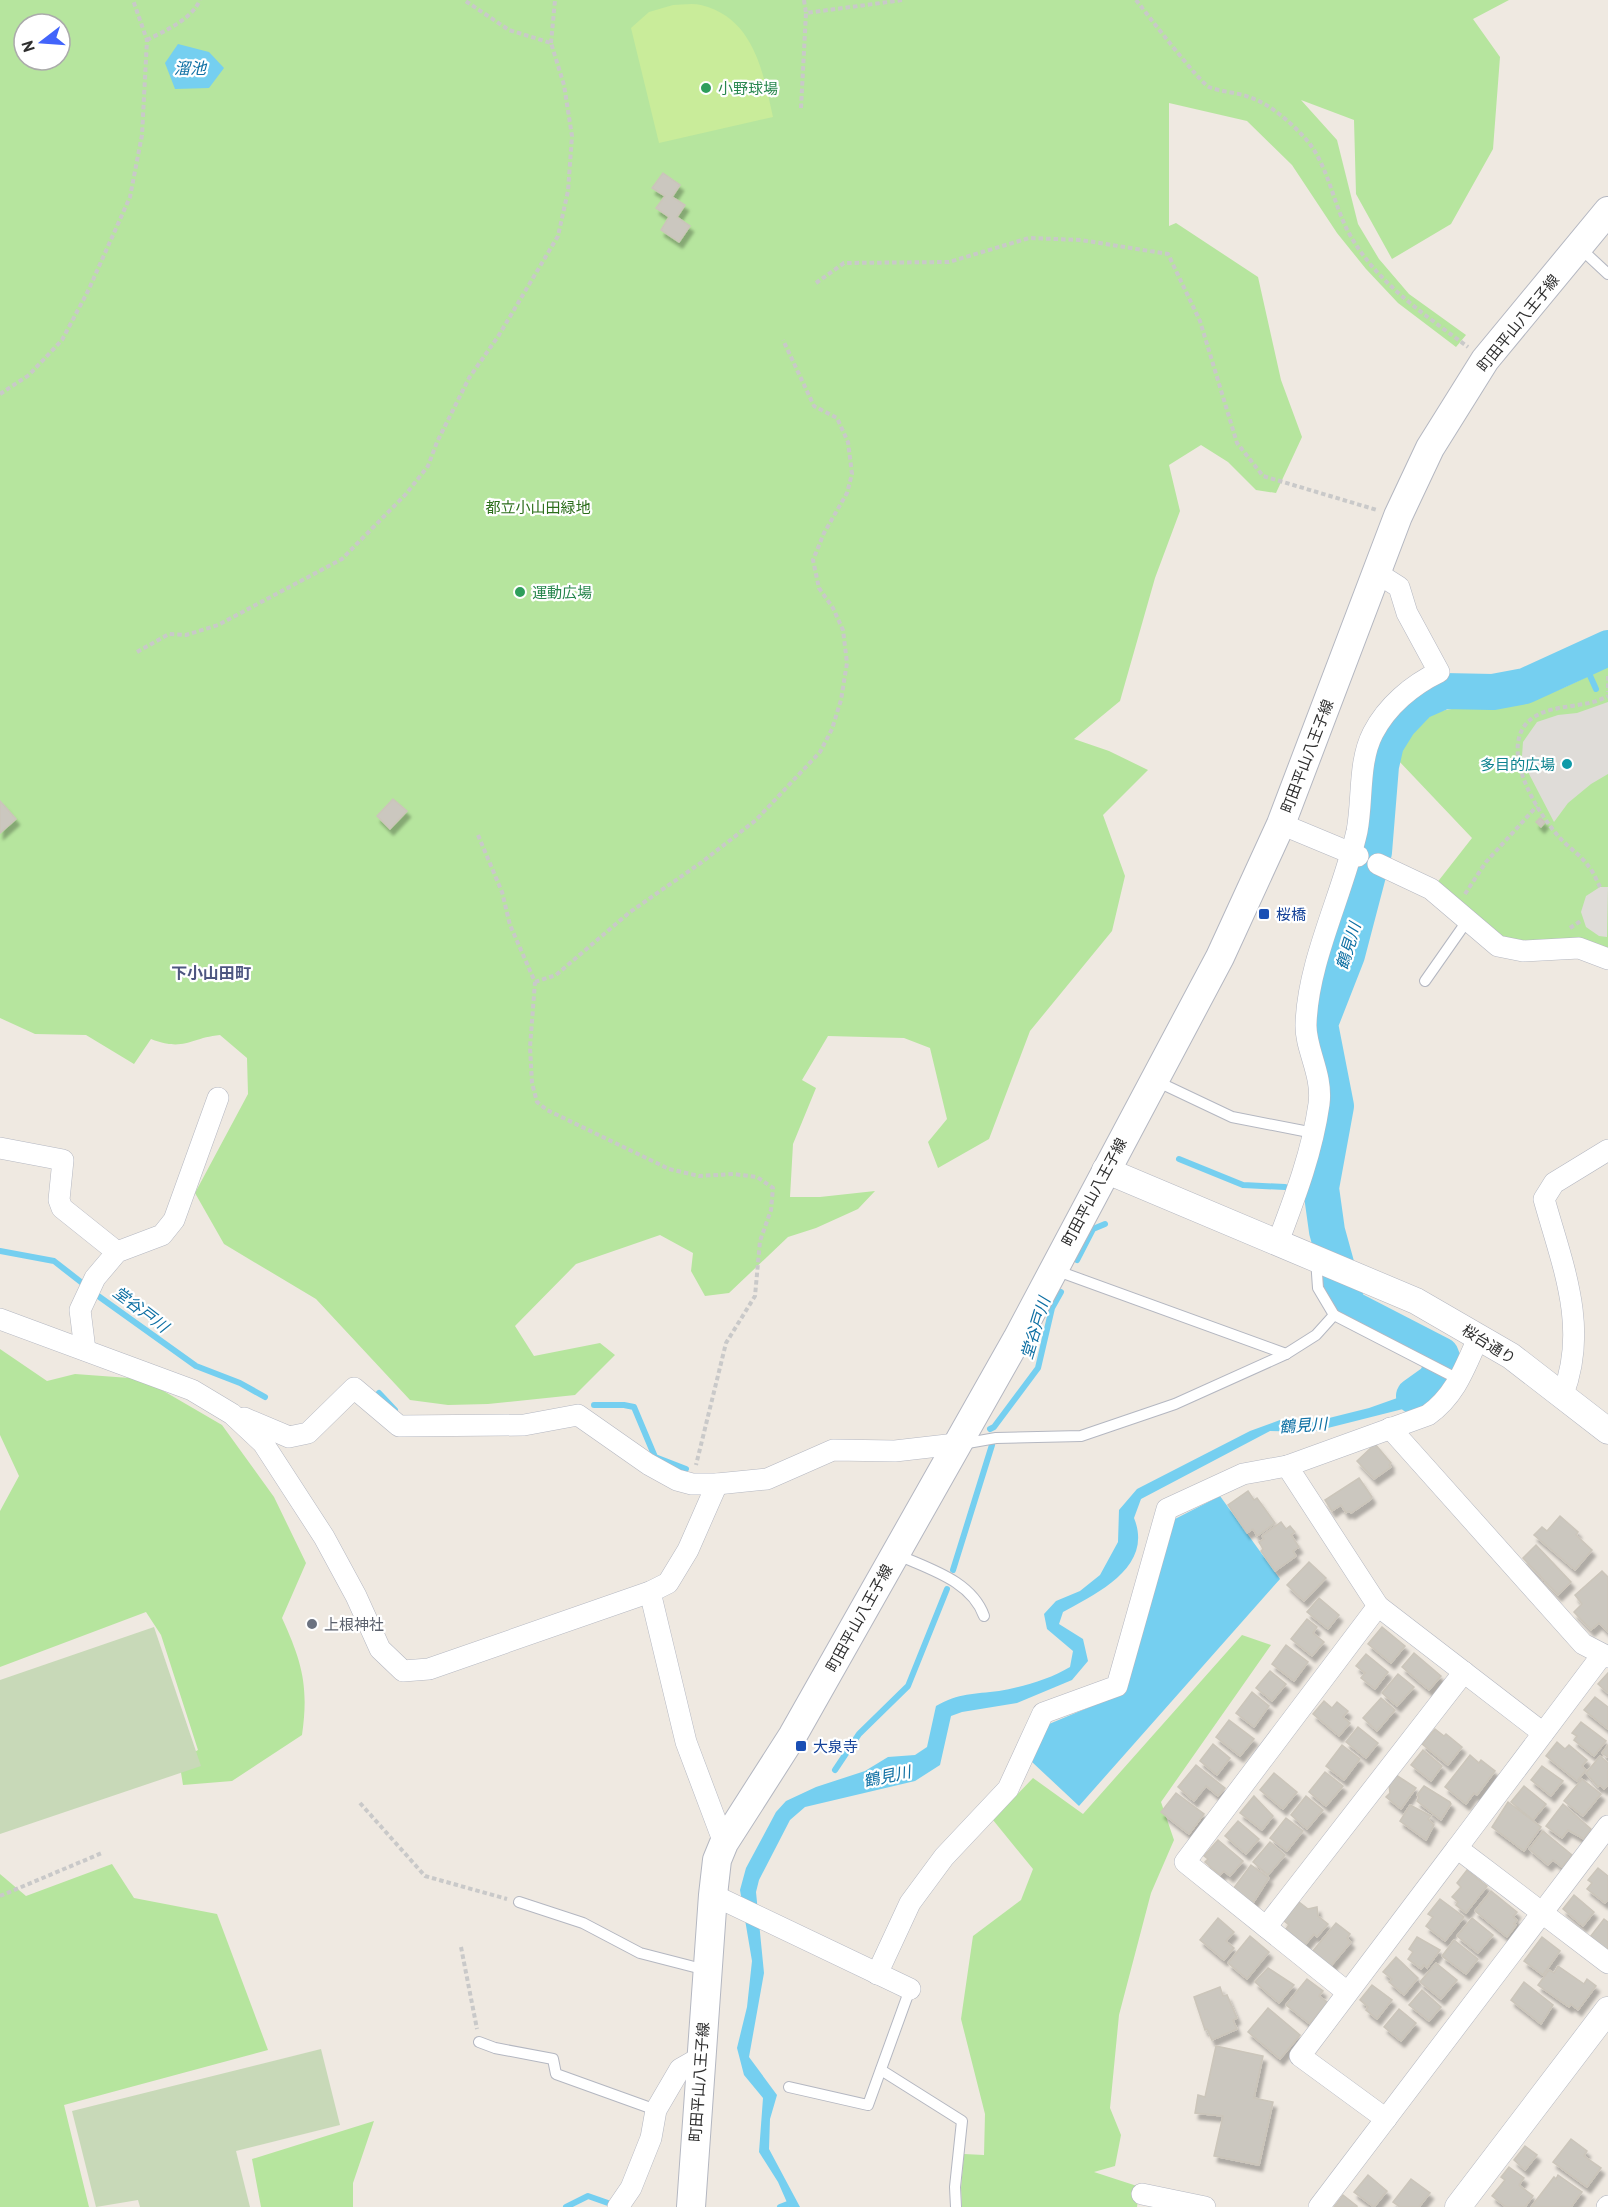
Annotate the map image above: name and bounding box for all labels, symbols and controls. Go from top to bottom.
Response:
north arrow [12,12,72,72]
text: N [17,38,39,54]
water label: 溜池 [174,58,208,78]
place label: 小野球場 [718,79,778,98]
marker: 小野球場 [699,81,713,95]
street label: 町田平山八王子線 [1473,270,1563,376]
park label: 都立小山田緑地 [485,498,591,517]
place label: 運動広場 [532,583,592,602]
marker: 運動広場 [513,585,527,599]
street label: 町田平山八王子線 [1277,697,1337,815]
place label: 多目的広場 [1480,755,1555,774]
marker: 多目的広場 [1560,757,1574,771]
place label: 桜橋 [1276,905,1306,924]
marker: 桜橋 [1257,907,1271,921]
water label: 鶴見川 [1331,918,1365,972]
district label: 下小山田町 [171,963,251,983]
street label: 町田平山八王子線 [1057,1135,1131,1249]
water label: 堂谷戸川 [109,1282,174,1337]
water label: 堂谷戸川 [1016,1293,1055,1362]
street label: 桜台通り [1459,1320,1519,1368]
water label: 鶴見川 [1278,1413,1330,1437]
street label: 町田平山八王子線 [822,1561,896,1675]
place label: 上根神社 [324,1615,384,1634]
marker: 上根神社 [305,1617,319,1631]
place label: 大泉寺 [813,1737,858,1756]
marker: 大泉寺 [794,1739,808,1753]
water label: 鶴見川 [861,1761,915,1791]
street label: 町田平山八王子線 [685,2021,713,2143]

